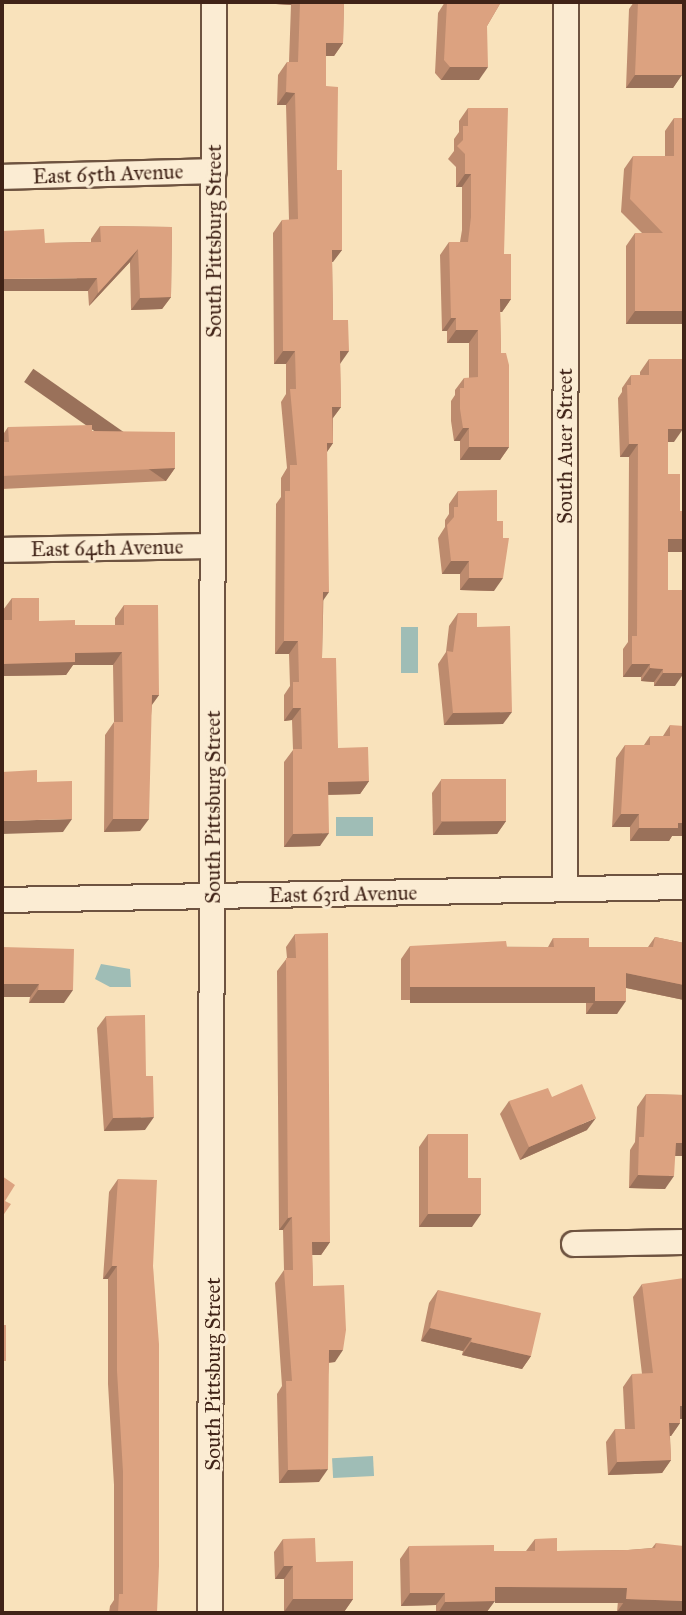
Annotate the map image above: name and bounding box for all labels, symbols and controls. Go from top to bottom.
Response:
street label: South Pittsburg Street [201,144,227,338]
street label: East 65th Avenue [32,159,184,189]
street label: South Auer Street [552,368,578,524]
street label: East 64th Avenue [30,534,184,562]
street label: South Pittsburg Street [200,710,226,904]
street label: East 63rd Avenue [268,880,418,908]
street label: South Pittsburg Street [200,1277,226,1471]

